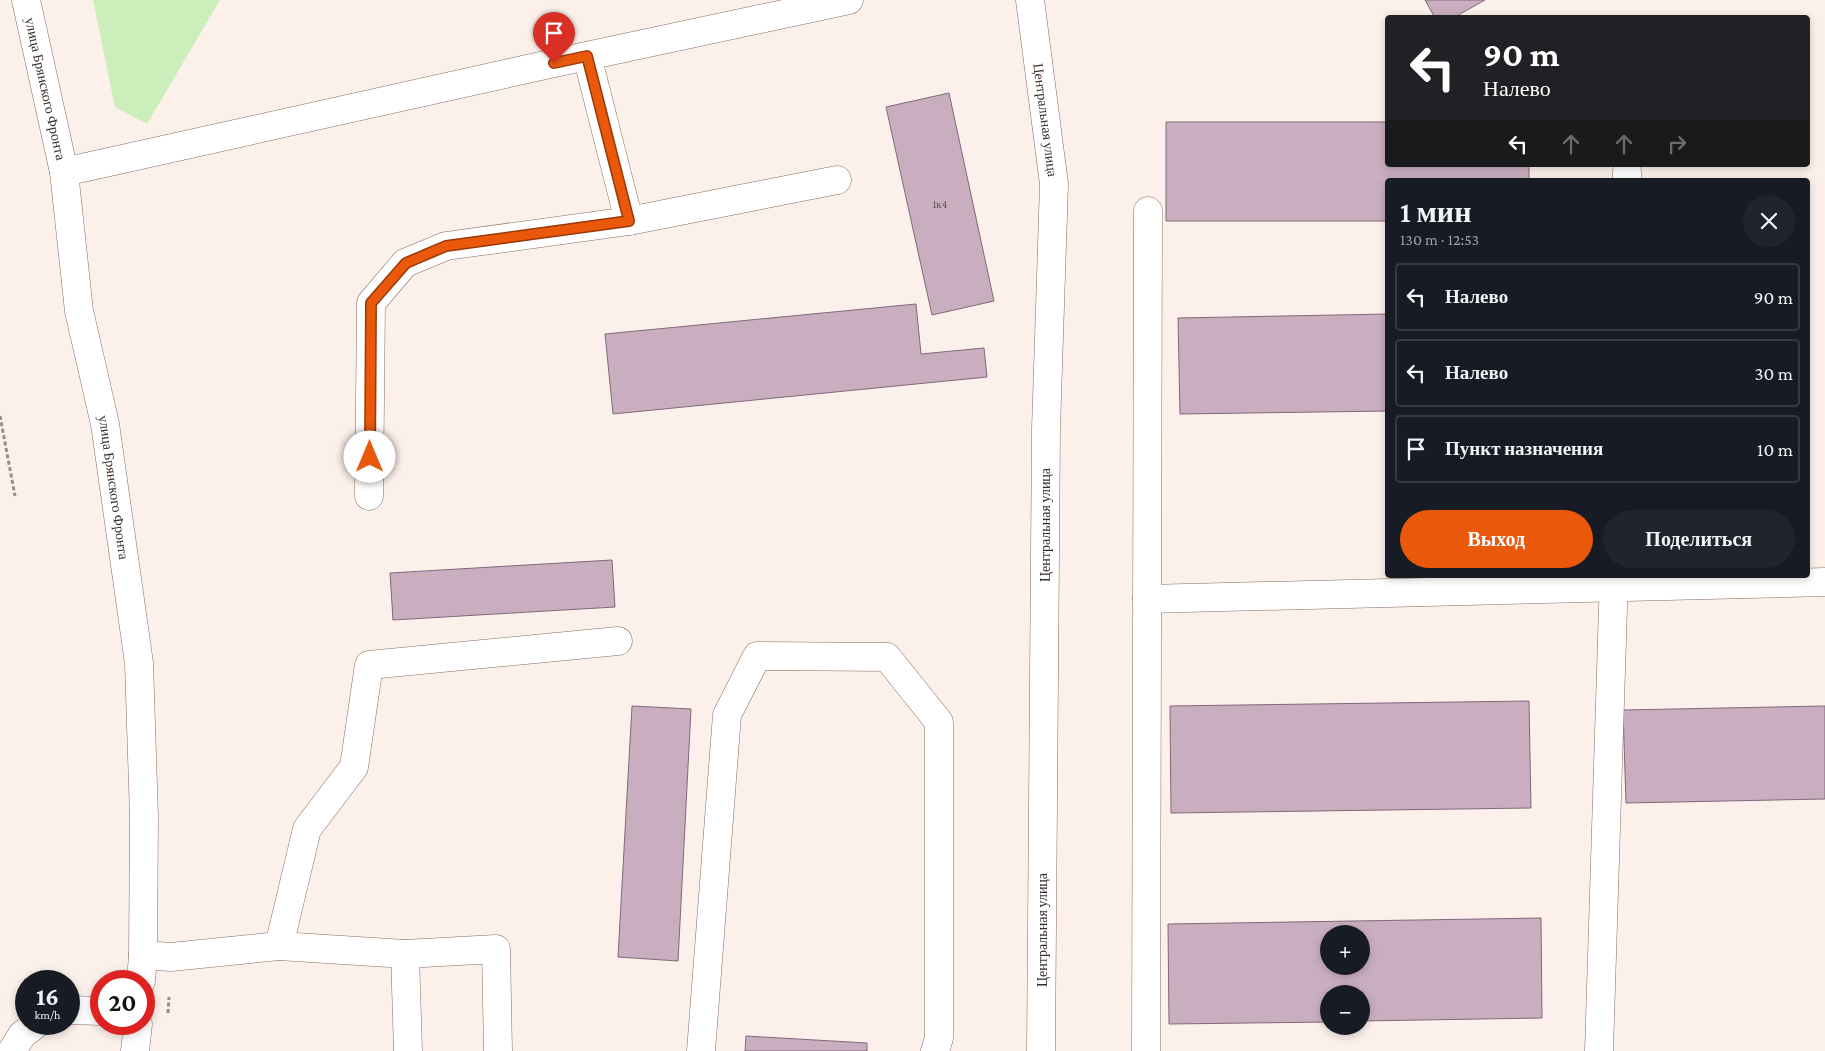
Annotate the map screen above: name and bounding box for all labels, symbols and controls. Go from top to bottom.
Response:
pin [533,12,575,63]
street label: улица Брянского Фронта [22,16,69,162]
icon: arrive [540,19,568,47]
icon: left [1400,35,1465,100]
text: 90 m [1483,35,1560,74]
street label: Центральная улица [1030,62,1061,178]
text: Налево [1483,76,1551,101]
icon: left [1504,130,1532,158]
icon: ahead [1557,130,1585,158]
icon: ahead [1610,130,1638,158]
icon: right [1663,130,1691,158]
text: 1 мин [1400,195,1471,228]
button: close [1743,195,1795,247]
house number: 1к4 [933,198,948,210]
text: 130 m · 12:53 [1400,231,1479,248]
icon: left [1402,283,1430,311]
text: Налево [1445,286,1508,307]
text: 90 m [1754,287,1793,308]
icon: left [1402,359,1430,387]
text: Налево [1445,362,1508,383]
text: 30 m [1754,363,1793,384]
street label: улица Брянского Фронта [95,414,132,561]
position arrow [343,430,395,482]
icon: arrive [1402,435,1430,463]
text: Пункт назначения [1445,438,1603,459]
text: 10 m [1757,439,1793,460]
street label: Центральная улица [1037,467,1053,582]
button: Выход [1400,510,1593,568]
button: Поделиться [1603,510,1795,568]
street label: Центральная улица [1034,872,1050,987]
map controls [1320,925,1370,1035]
button: + [1320,925,1370,975]
speed limit sign: 20 [90,970,155,1035]
text: 16 [36,983,59,1010]
button: − [1320,985,1370,1035]
text: km/h [35,1008,60,1022]

